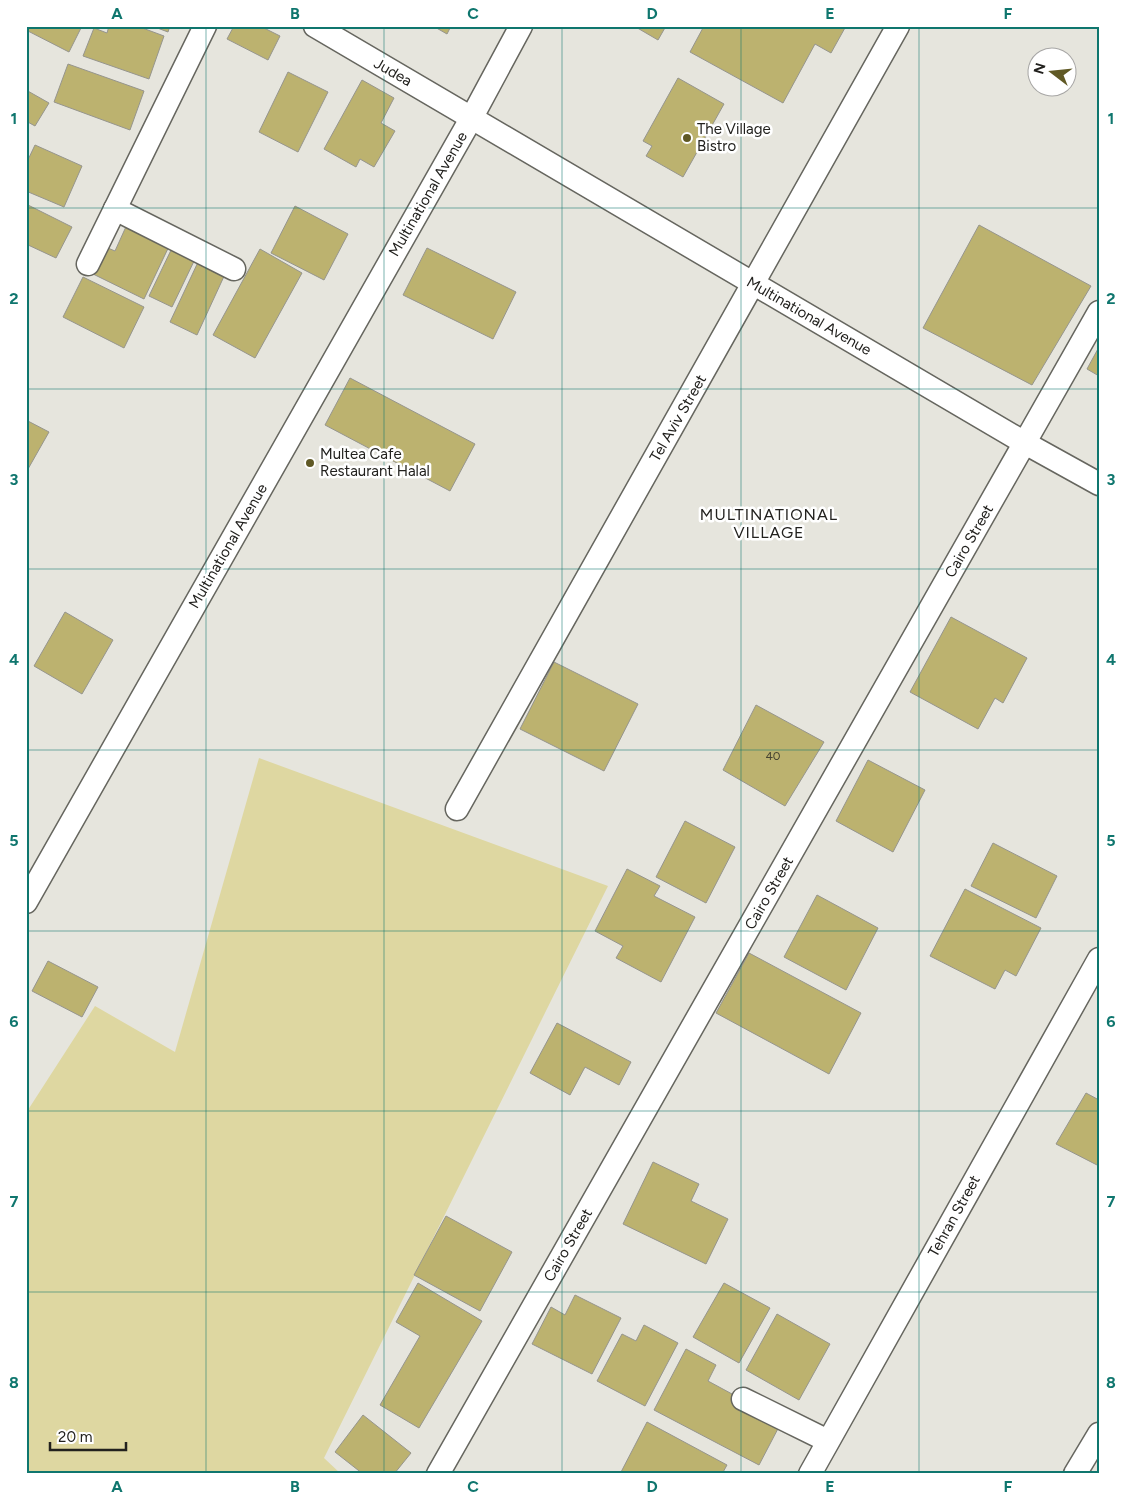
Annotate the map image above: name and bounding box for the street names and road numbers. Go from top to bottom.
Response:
street label: Judea [371,54,415,90]
street label: Multinational Avenue [385,128,471,260]
street label: Multinational Avenue [743,273,875,359]
street label: Tel Aviv Street [646,371,710,465]
street label: Multinational Avenue [185,480,271,612]
street label: Cairo Street [941,501,997,581]
street label: Cairo Street [741,853,797,933]
street label: Tehran Street [924,1172,984,1260]
street label: Cairo Street [540,1205,596,1285]

